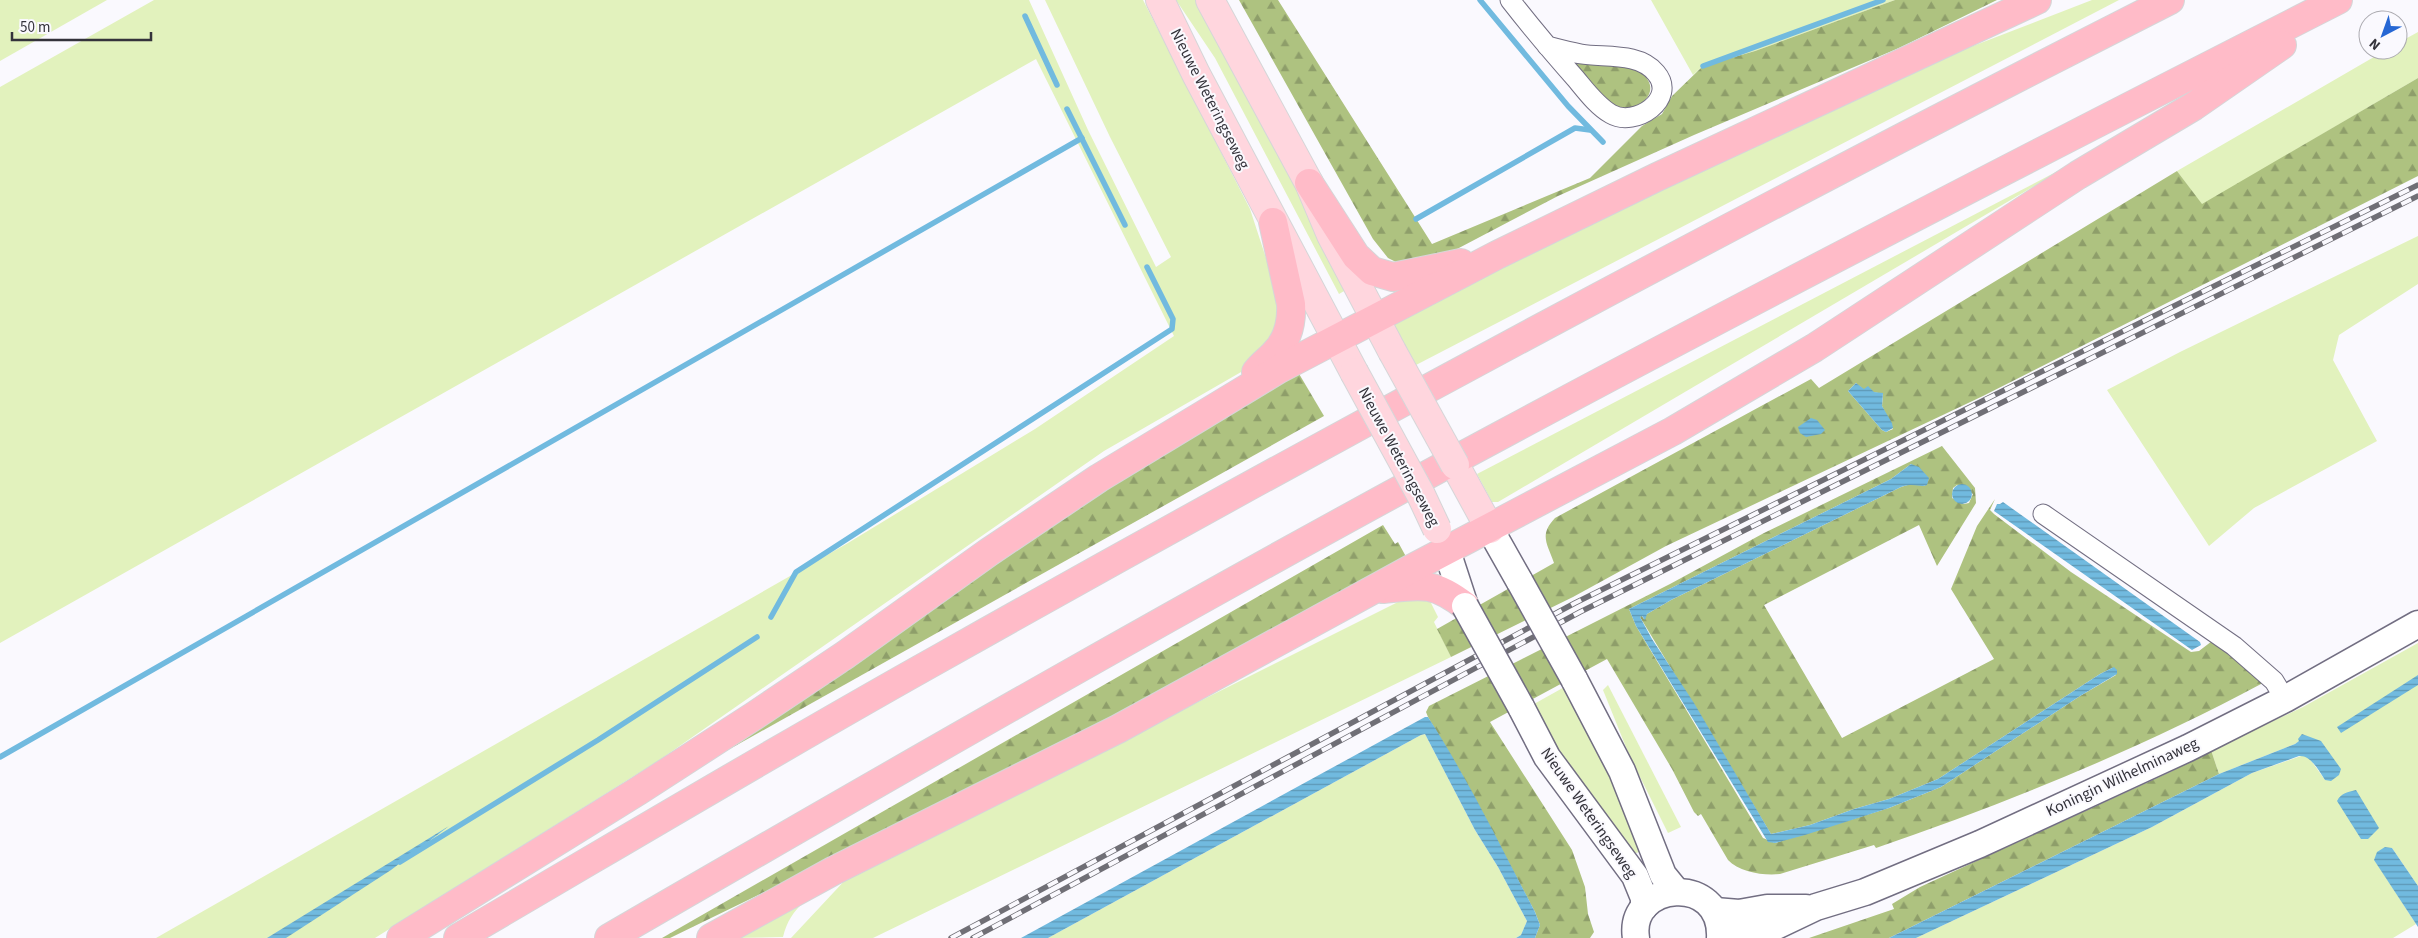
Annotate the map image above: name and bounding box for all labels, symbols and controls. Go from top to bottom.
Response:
scale bar [12,10,151,42]
north arrow [2358,10,2408,60]
text: 50 m [20,17,50,38]
street label: Nieuwe Weteringseweg [1165,25,1255,173]
text: N [2365,33,2385,55]
street label: Nieuwe Weteringseweg [1353,383,1445,531]
street label: Koningin Wilhelminaweg [2042,732,2202,822]
street label: Nieuwe Weteringseweg [1535,743,1643,883]

